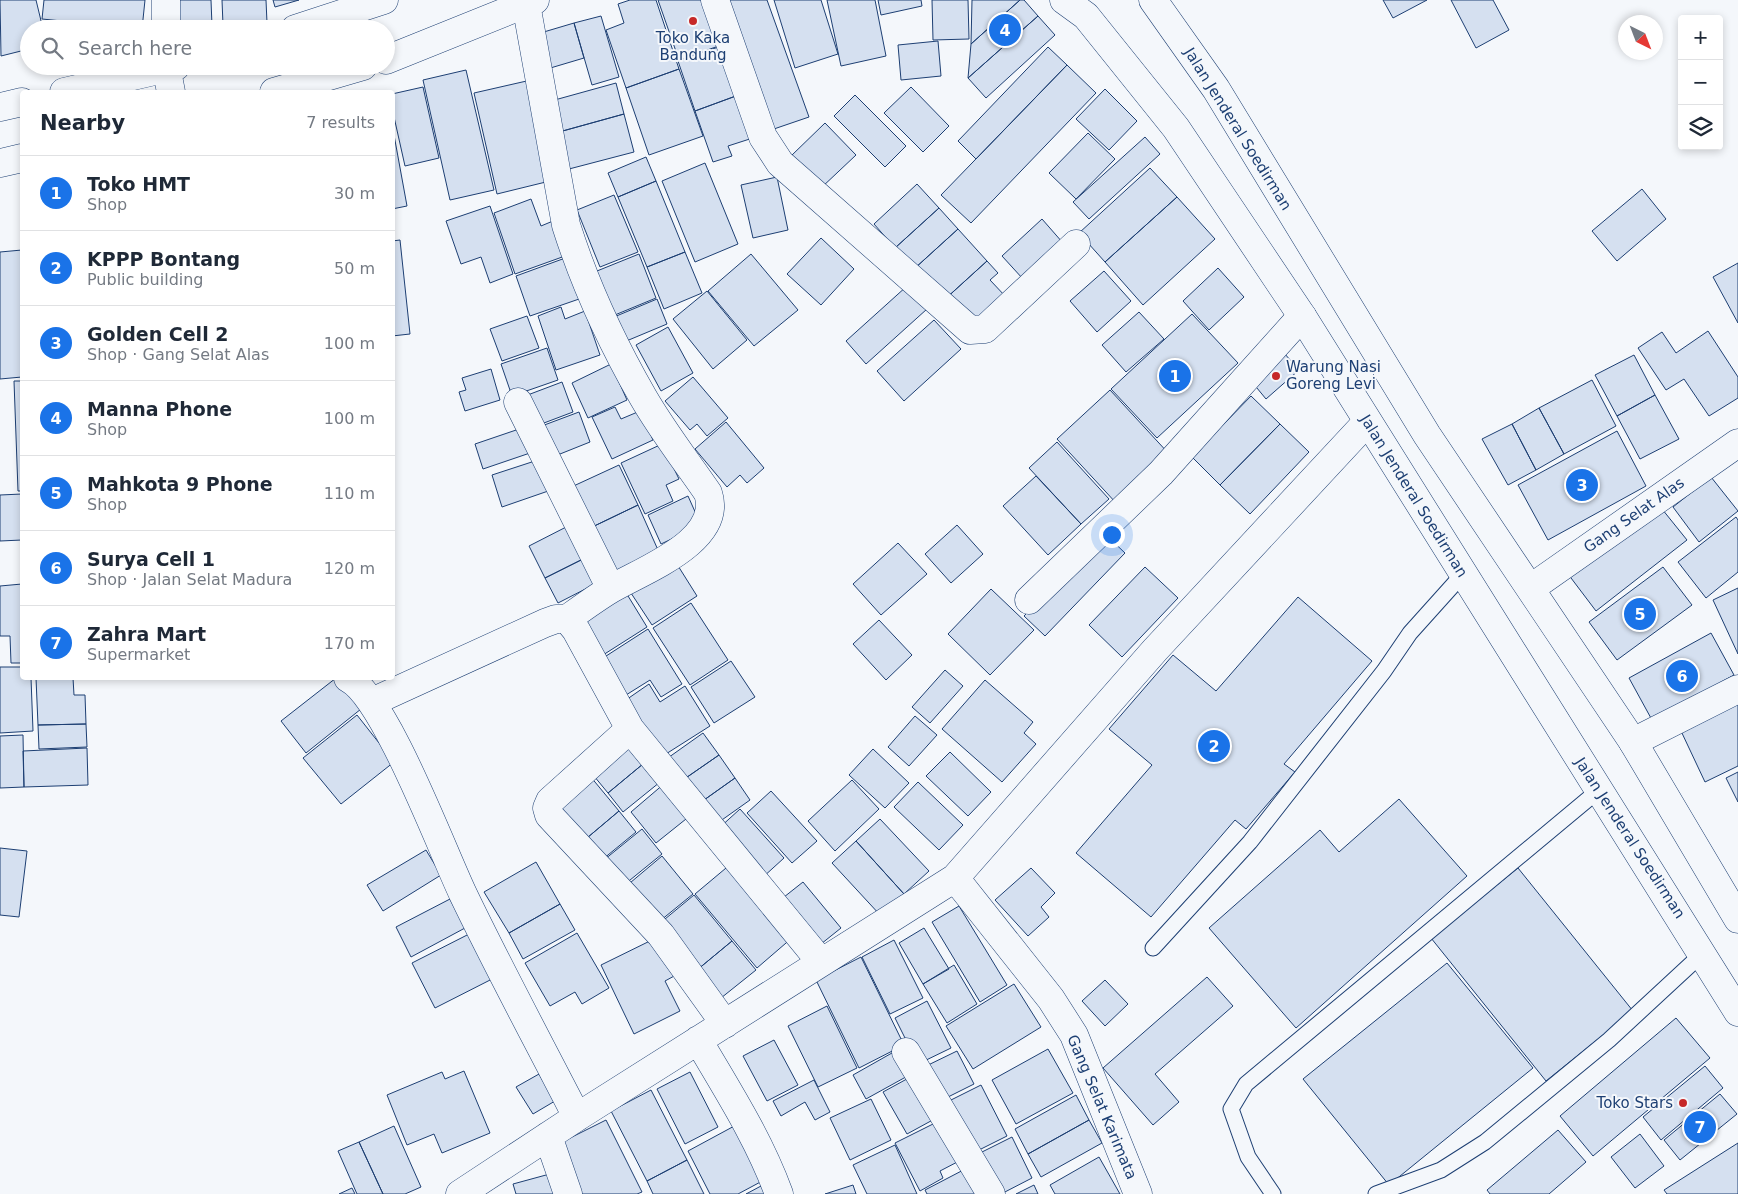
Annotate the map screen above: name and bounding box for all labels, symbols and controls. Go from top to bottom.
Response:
pin: 4 [989,11,1021,49]
marker: Toko Kaka Bandung [687,15,699,27]
north arrow [1618,15,1663,60]
map controls [1678,15,1723,150]
button: + [1678,15,1723,60]
search box [20,20,395,75]
place label: Toko Kaka Bandung [655,29,730,64]
icon: search [38,34,66,62]
text: Search here [78,37,192,59]
street label: Jalan Jenderal Soedirman [1180,44,1296,214]
button: − [1678,60,1723,105]
button: layers [1678,105,1723,150]
text: Nearby [40,111,125,135]
text: 7 results [306,113,375,132]
text: Toko HMT [87,173,190,195]
text: 1 [50,184,62,203]
text: 30 m [334,184,375,203]
text: Shop [87,195,127,214]
text: KPPP Bontang [87,248,240,270]
text: 2 [50,259,62,278]
text: 50 m [334,259,375,278]
text: Public building [87,270,204,289]
text: Golden Cell 2 [87,323,228,345]
text: 3 [50,334,62,353]
text: 100 m [324,334,375,353]
text: Shop · Gang Selat Alas [87,345,269,364]
pin: 1 [1159,357,1191,395]
place label: Warung Nasi Goreng Levi [1286,358,1381,393]
marker: Warung Nasi Goreng Levi [1270,370,1282,382]
text: Manna Phone [87,398,232,420]
text: 4 [50,409,62,428]
text: 100 m [324,409,375,428]
street label: Jalan Jenderal Soedirman [1356,411,1472,581]
text: Shop [87,420,127,439]
pin: 3 [1566,466,1598,504]
text: Mahkota 9 Phone [87,473,273,495]
street label: Gang Selat Alas [1580,473,1688,556]
text: 5 [50,484,62,503]
text: 110 m [324,484,375,503]
text: Shop [87,495,127,514]
your location [1099,522,1125,548]
text: Surya Cell 1 [87,548,215,570]
text: 6 [50,559,62,578]
text: 120 m [324,559,375,578]
text: Shop · Jalan Selat Madura [87,570,292,589]
pin: 5 [1624,595,1656,633]
text: Zahra Mart [87,623,206,645]
text: 7 [50,634,62,653]
text: 170 m [324,634,375,653]
text: Supermarket [87,645,190,664]
pin: 6 [1666,657,1698,695]
pin: 2 [1198,727,1230,765]
street label: Jalan Jenderal Soedirman [1571,753,1689,922]
street label: Gang Selat Karimata [1063,1032,1141,1182]
place label: Toko Stars [1596,1094,1673,1112]
marker: Toko Stars [1677,1097,1689,1109]
pin: 7 [1684,1108,1716,1146]

